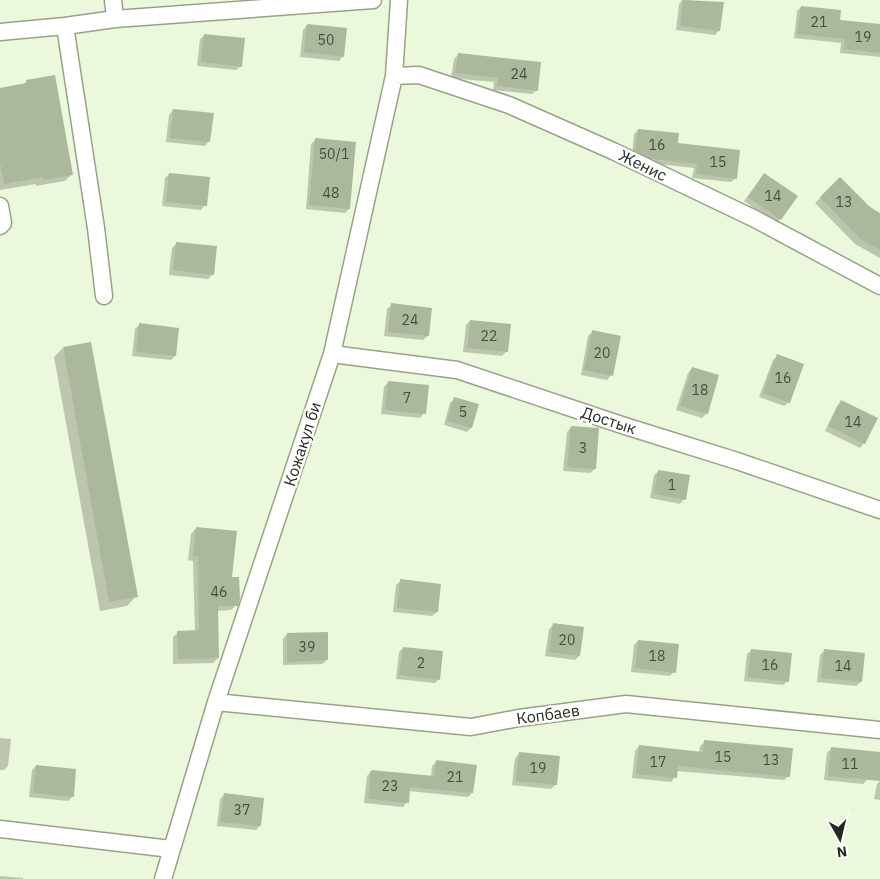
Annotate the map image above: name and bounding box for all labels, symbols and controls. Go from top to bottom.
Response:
house number: 21 [811,13,827,31]
house number: 19 [855,28,871,46]
house number: 50 [318,31,334,49]
house number: 24 [511,65,527,83]
house number: 16 [649,136,665,154]
house number: 50/1 [319,145,349,163]
street label: Женис [616,145,670,185]
house number: 15 [710,153,726,171]
house number: 48 [323,184,339,202]
house number: 14 [765,187,781,205]
house number: 13 [836,193,852,211]
house number: 24 [402,311,418,329]
house number: 22 [481,327,497,345]
house number: 20 [594,344,610,362]
house number: 16 [775,369,791,387]
house number: 18 [692,381,708,399]
house number: 7 [403,389,411,407]
street label: Кожакул би [279,399,325,489]
street label: Достык [579,402,639,438]
house number: 5 [459,403,467,421]
house number: 14 [845,413,861,431]
house number: 3 [579,439,587,457]
house number: 1 [668,476,676,494]
house number: 46 [211,583,227,601]
house number: 20 [559,631,575,649]
house number: 39 [299,638,315,656]
house number: 18 [649,647,665,665]
house number: 2 [417,654,425,672]
house number: 16 [762,656,778,674]
house number: 14 [835,657,851,675]
street label: Копбаев [515,700,581,728]
house number: 15 [715,748,731,766]
house number: 13 [763,751,779,769]
house number: 17 [650,753,666,771]
house number: 11 [842,755,858,773]
house number: 19 [530,759,546,777]
house number: 21 [447,768,463,786]
house number: 23 [382,777,398,795]
house number: 37 [234,801,250,819]
north arrow [815,814,865,864]
text: N [836,842,848,861]

